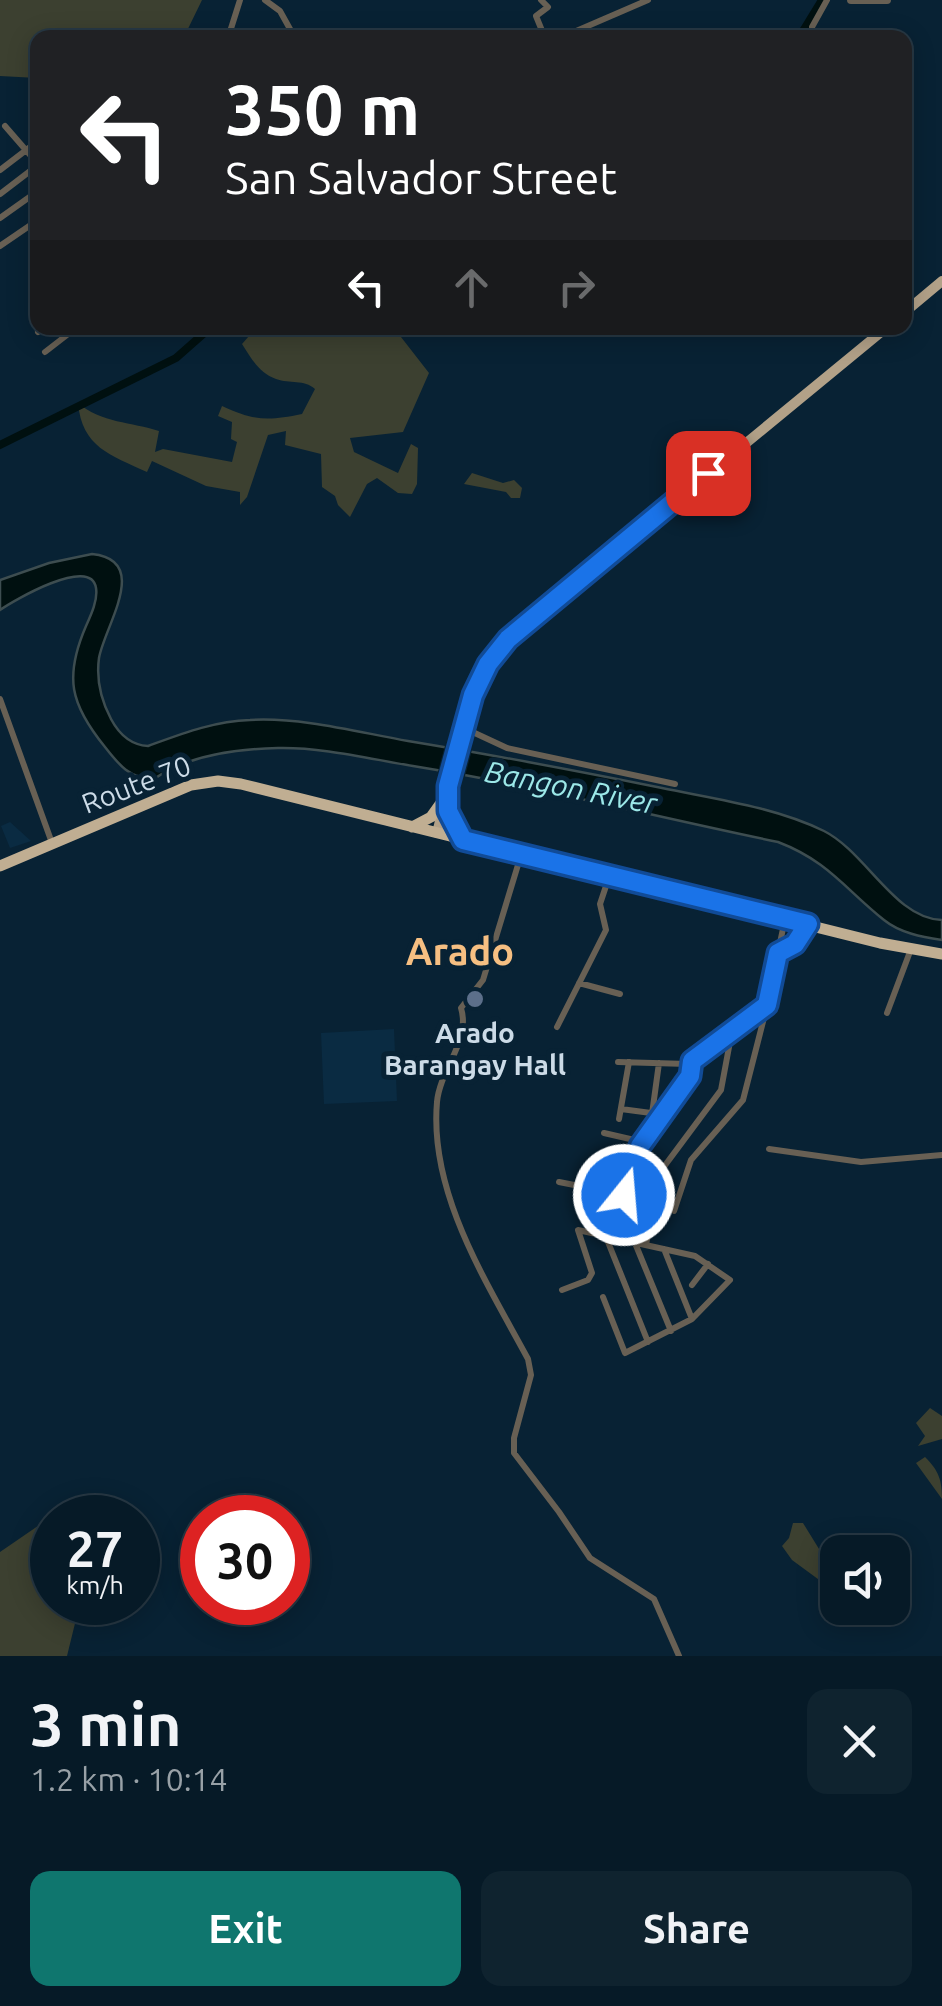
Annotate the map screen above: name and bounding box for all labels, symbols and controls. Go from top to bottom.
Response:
icon: left [60,70,190,200]
text: 350 m [225,70,420,148]
text: San Salvador Street [225,152,617,203]
icon: left [339,260,394,315]
icon: ahead [444,260,499,315]
icon: right [549,260,604,315]
pin [666,431,751,516]
icon: arrive [681,446,736,501]
street label: Route 70 [77,749,195,819]
water label: Bangon River [482,754,661,821]
district label: Arado [406,930,514,972]
marker: Arado Barangay Hall [464,988,486,1010]
place label: Arado Barangay Hall [384,1017,566,1080]
position arrow [572,1143,676,1247]
speed limit sign: 30 [180,1495,310,1625]
text: 27 [67,1520,123,1576]
map controls [820,1535,910,1625]
button: sound [820,1535,910,1625]
text: km/h [66,1571,124,1599]
button: close [807,1689,912,1794]
text: 3 min [30,1690,182,1757]
text: 1.2 km · 10:14 [30,1761,228,1797]
button: Exit [30,1871,461,1986]
button: Share [481,1871,912,1986]

